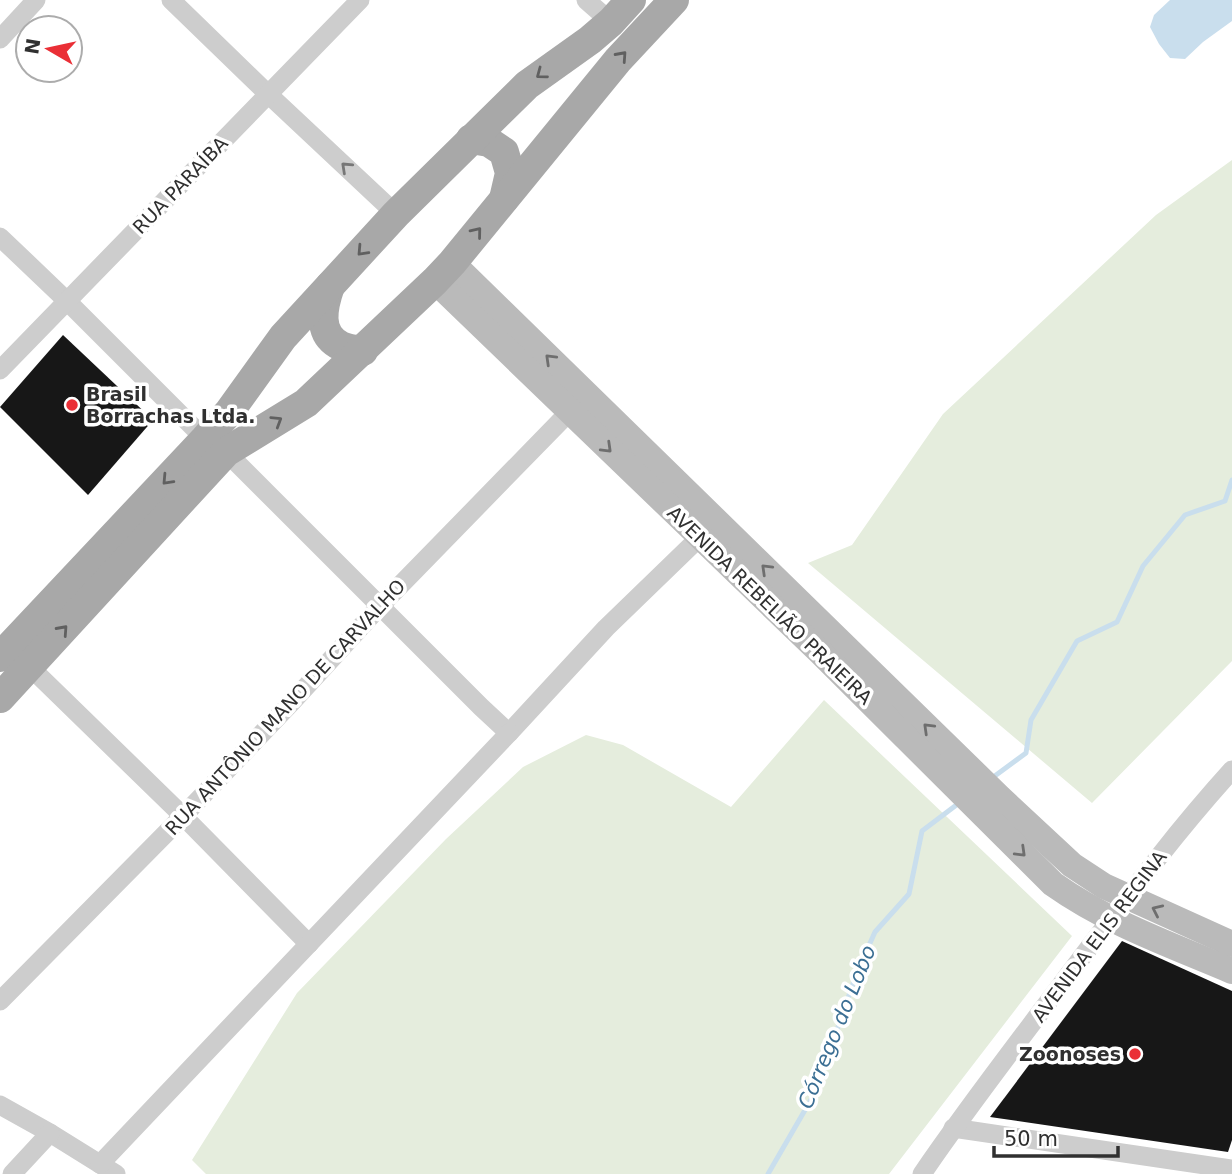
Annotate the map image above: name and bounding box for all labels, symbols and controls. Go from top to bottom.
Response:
north arrow [14,14,84,84]
text: N [20,37,44,56]
one-way arrow [614,51,626,64]
one-way arrow [536,66,549,79]
street label: RUA PARAÍBA [128,132,232,238]
one-way arrow [341,163,354,176]
one-way arrow [469,227,481,240]
one-way arrow [357,243,370,256]
one-way arrow [545,354,558,367]
place label: Brasil Borrachas Ltda. [86,383,255,427]
marker: Brasil Borrachas Ltda. [64,397,80,413]
one-way arrow [270,416,283,429]
one-way arrow [599,439,612,452]
one-way arrow [163,472,175,485]
street label: AVENIDA REBELIÃO PRAIEIRA [663,501,877,709]
one-way arrow [761,564,774,577]
street label: RUA ANTÔNIO MANO DE CARVALHO [160,574,409,839]
one-way arrow [55,625,68,638]
one-way arrow [924,723,937,736]
one-way arrow [1012,843,1025,856]
street label: AVENIDA ELIS REGINA [1027,846,1171,1026]
one-way arrow [1152,904,1164,918]
water label: Córrego do Lobo [793,942,881,1112]
place label: Zoonoses [1019,1043,1121,1065]
marker: Zoonoses [1127,1046,1143,1062]
scale bar [994,1114,1118,1158]
text: 50 m [1004,1127,1058,1151]

